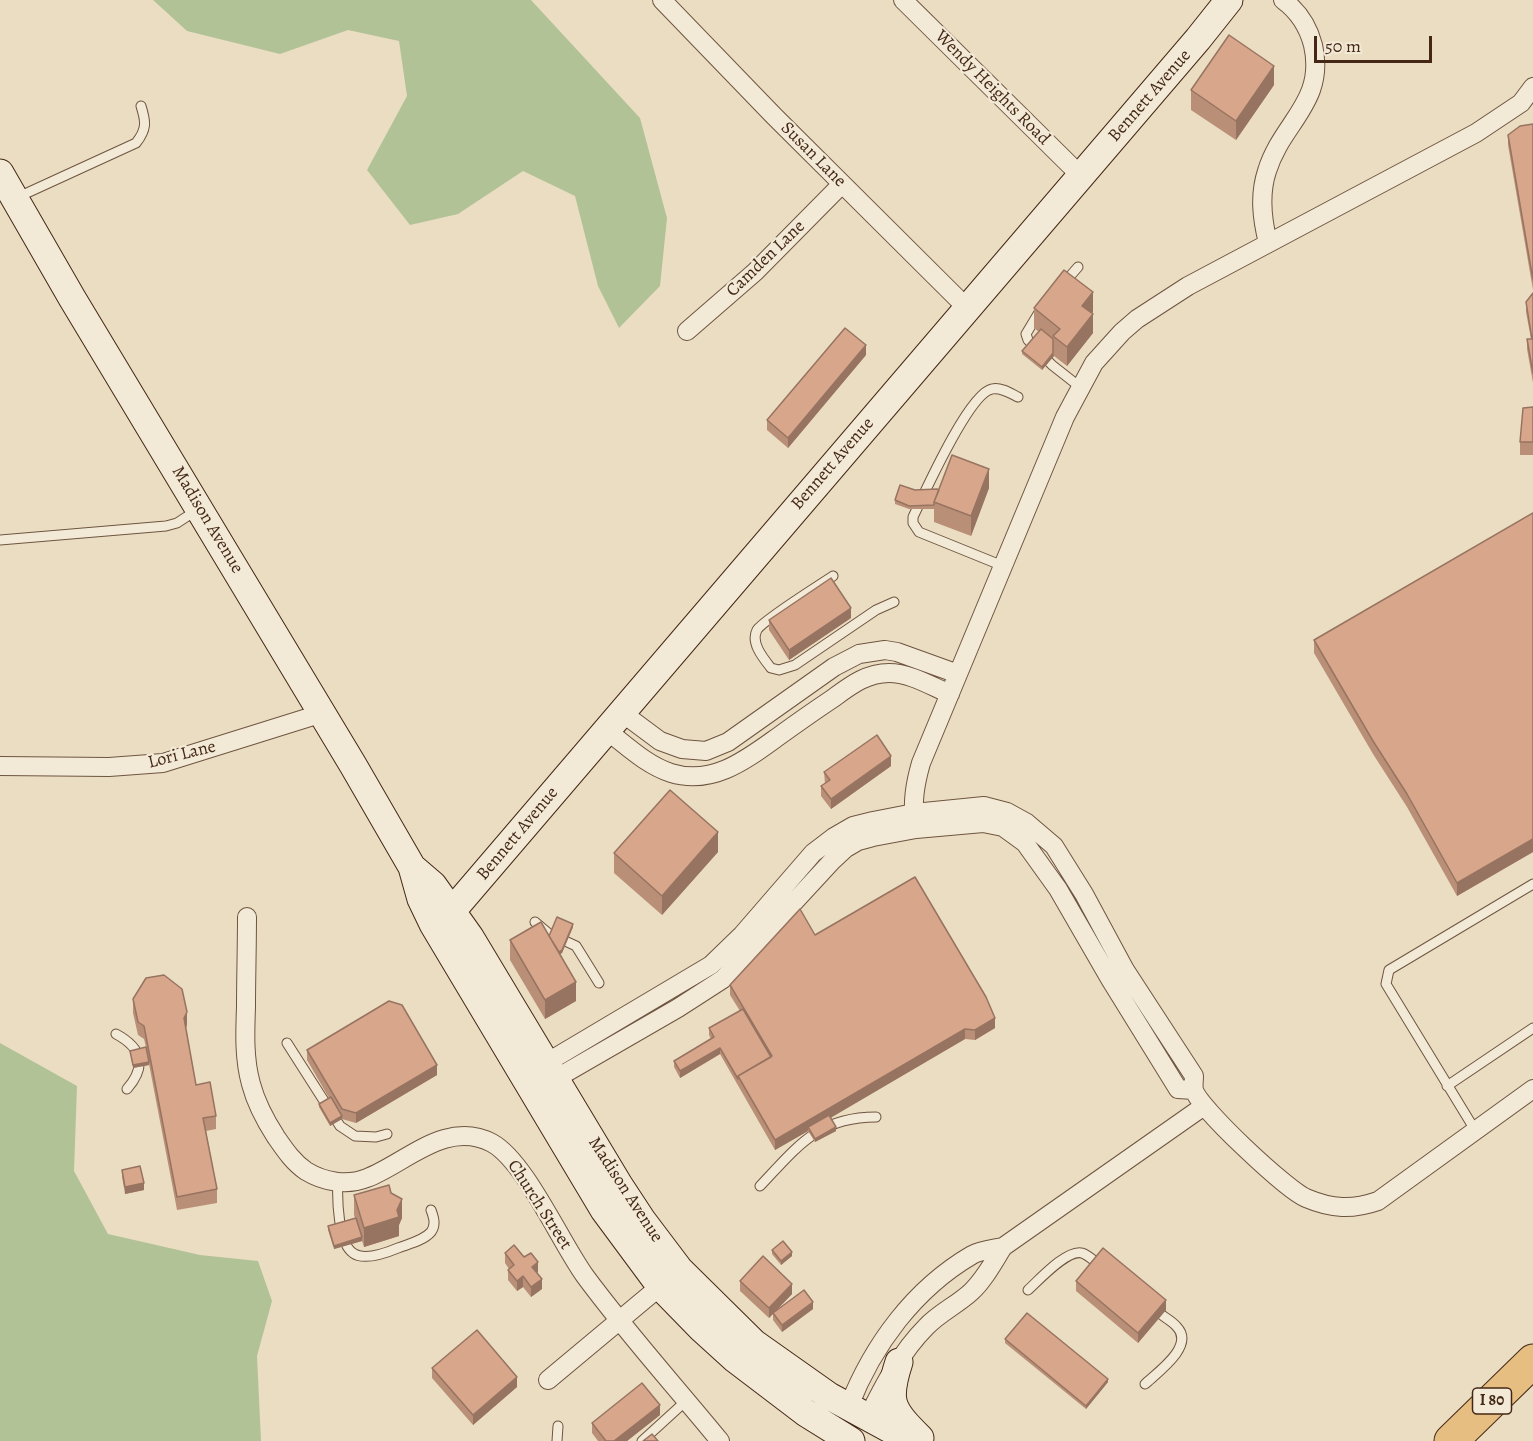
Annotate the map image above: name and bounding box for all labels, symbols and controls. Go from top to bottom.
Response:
scale bar [1317,24,1436,62]
street label: Wendy Heights Road [930,26,1054,150]
text: 50 m [1325,34,1361,58]
street label: Bennett Avenue [1104,45,1196,147]
street label: Susan Lane [776,118,850,192]
street label: Camden Lane [722,216,810,302]
street label: Bennett Avenue [787,413,879,515]
street label: Madison Avenue [166,462,248,578]
street label: Lori Lane [146,736,218,774]
street label: Bennett Avenue [473,783,563,885]
street label: Madison Avenue [583,1133,667,1247]
street label: Church Street [502,1156,576,1254]
road number: I 80 [1472,1388,1512,1414]

